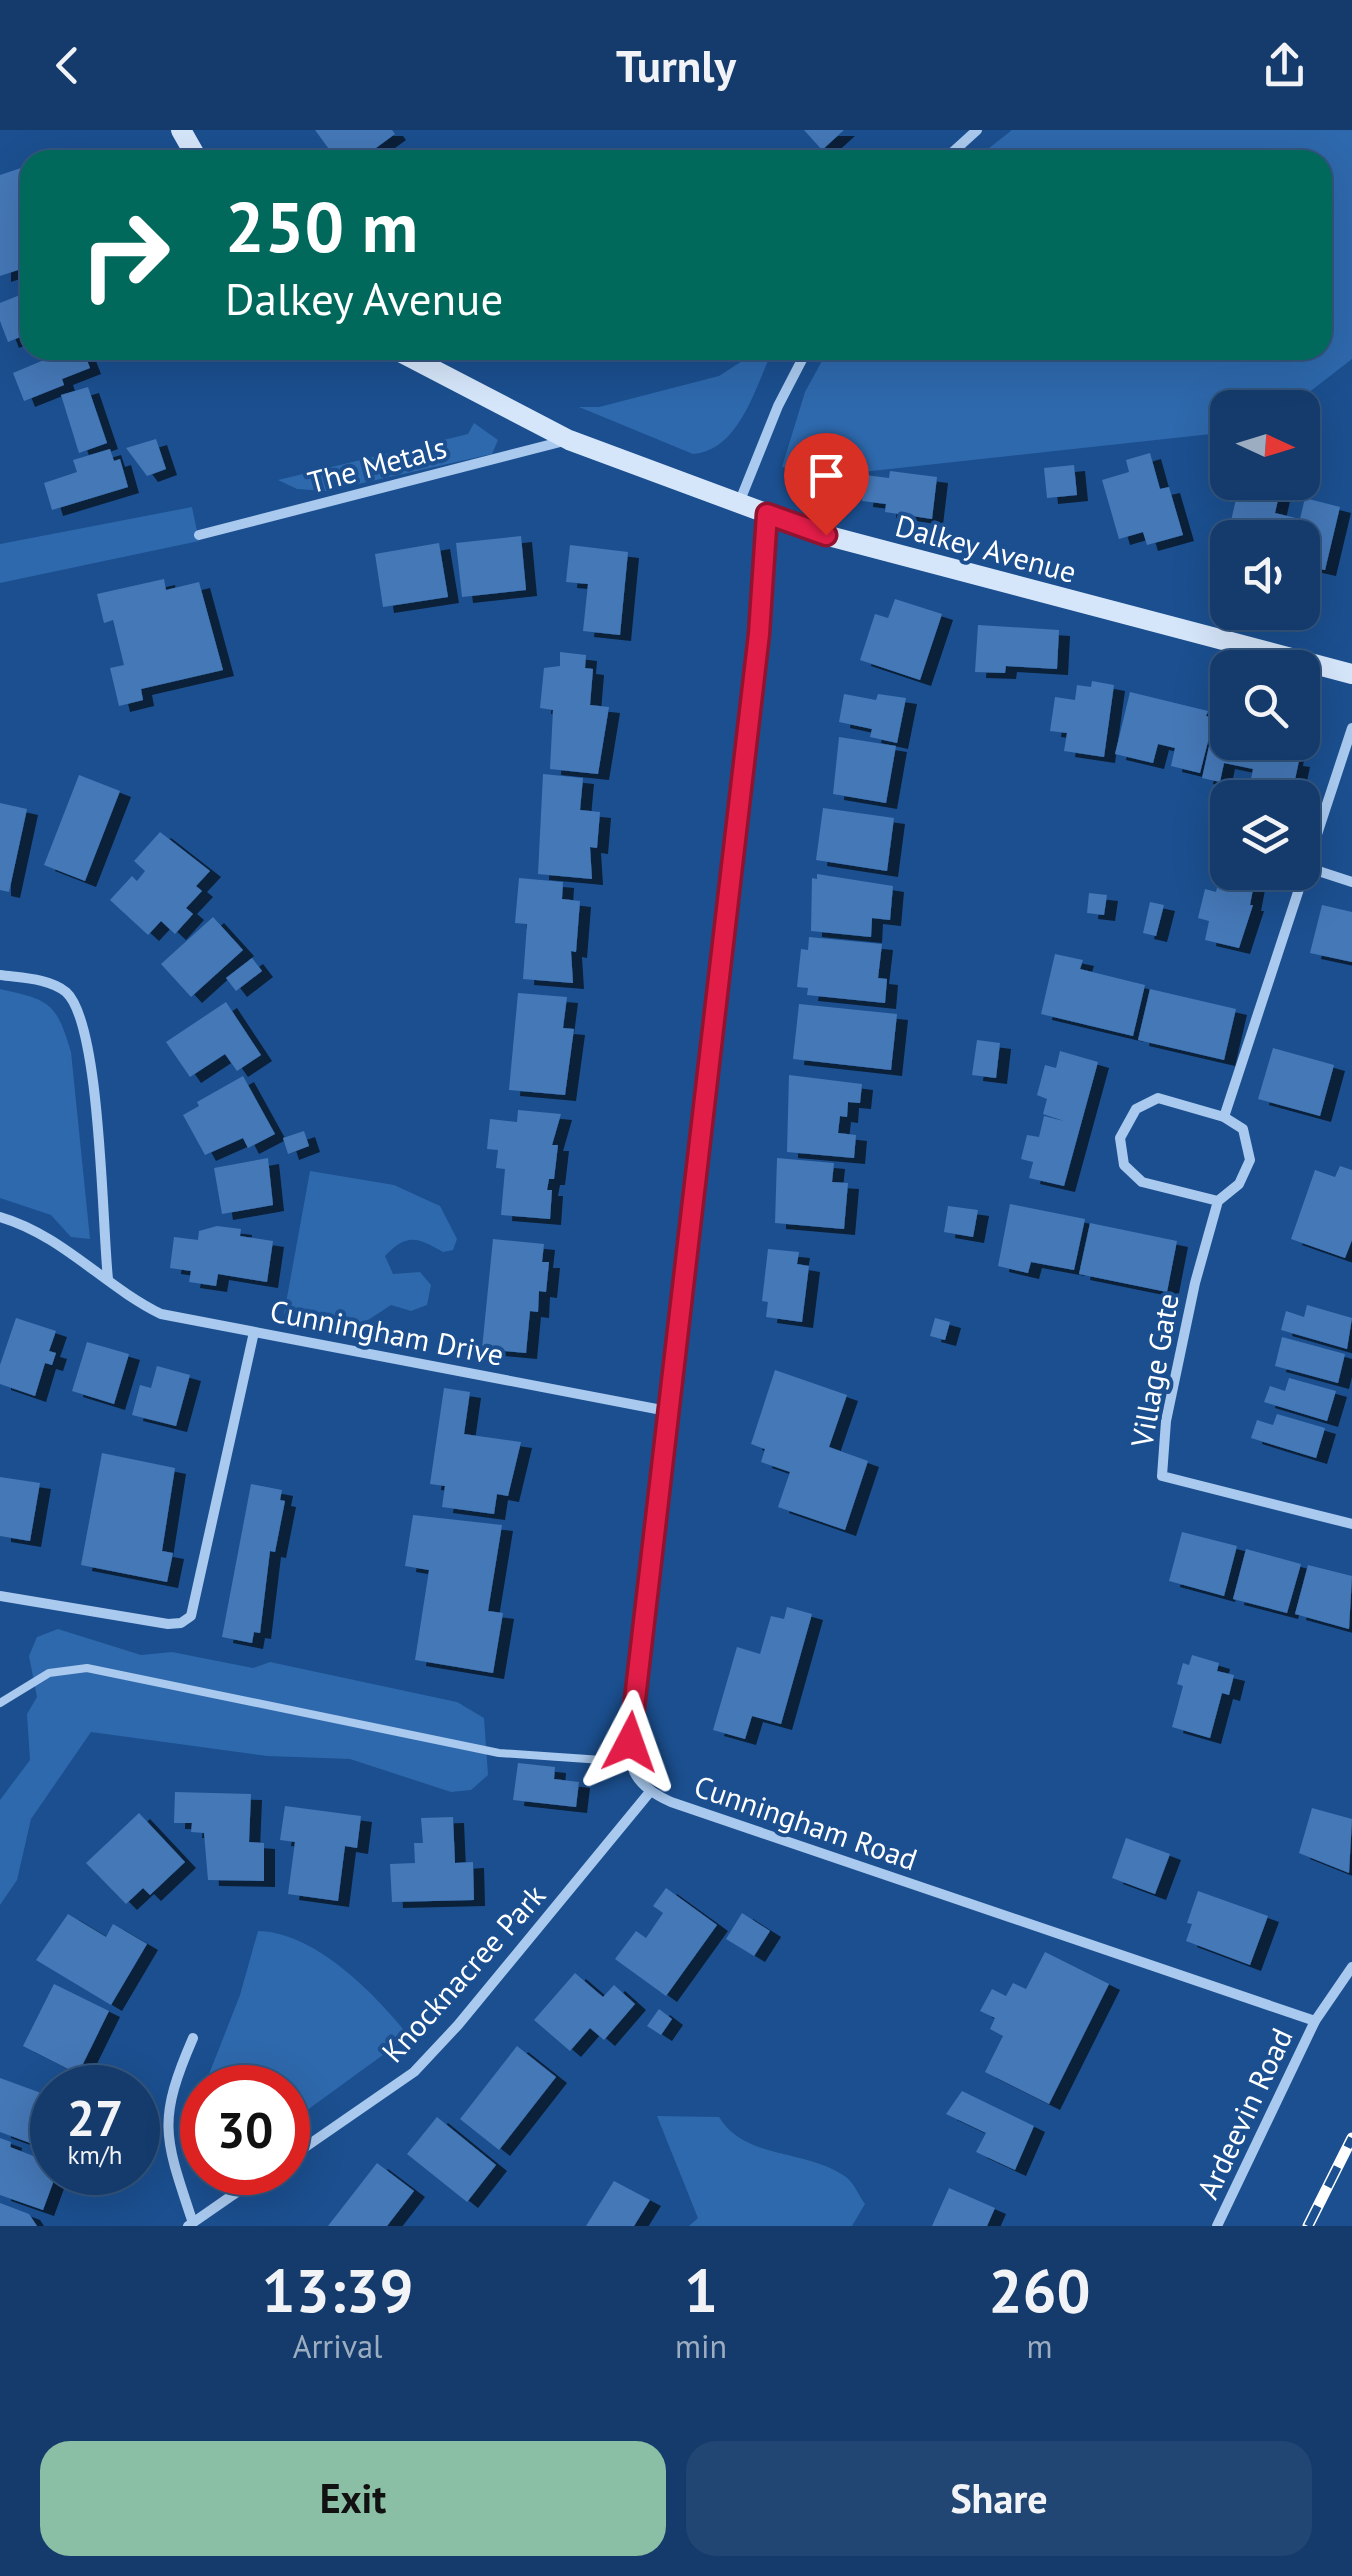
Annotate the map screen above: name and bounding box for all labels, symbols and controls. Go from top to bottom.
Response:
text: Turnly [616,36,736,94]
icon: back [40,38,95,93]
icon: share [1257,38,1312,93]
text: 250 m [225,181,418,271]
icon: right [60,190,190,320]
text: Dalkey Avenue [225,269,503,327]
north arrow [1210,390,1320,500]
map controls [1210,390,1320,890]
street label: The Metals [304,427,450,501]
pin [784,433,869,536]
icon: arrive [799,448,854,503]
street label: Dalkey Avenue [891,505,1081,591]
button: sound [1210,520,1320,630]
button: search [1210,650,1320,760]
button: layers [1210,780,1320,890]
street label: Cunningham Drive [267,1290,507,1374]
street label: Village Gate [1121,1290,1187,1451]
position arrow [578,1690,682,1794]
street label: Cunningham Road [689,1766,923,1878]
street label: Knocknacree Park [373,1875,554,2070]
street label: Ardeevin Road [1187,2021,1301,2205]
speed limit sign: 30 [180,2065,310,2195]
text: 27 [67,2085,123,2150]
text: km/h [68,2139,122,2171]
text: 13:39 [261,2251,414,2329]
text: 1 [684,2251,718,2329]
text: 260 [989,2251,1091,2329]
text: Arrival [293,2325,382,2367]
text: min [675,2325,727,2367]
text: m [1027,2325,1053,2367]
button: Exit [40,2441,666,2556]
button: Share [686,2441,1312,2556]

